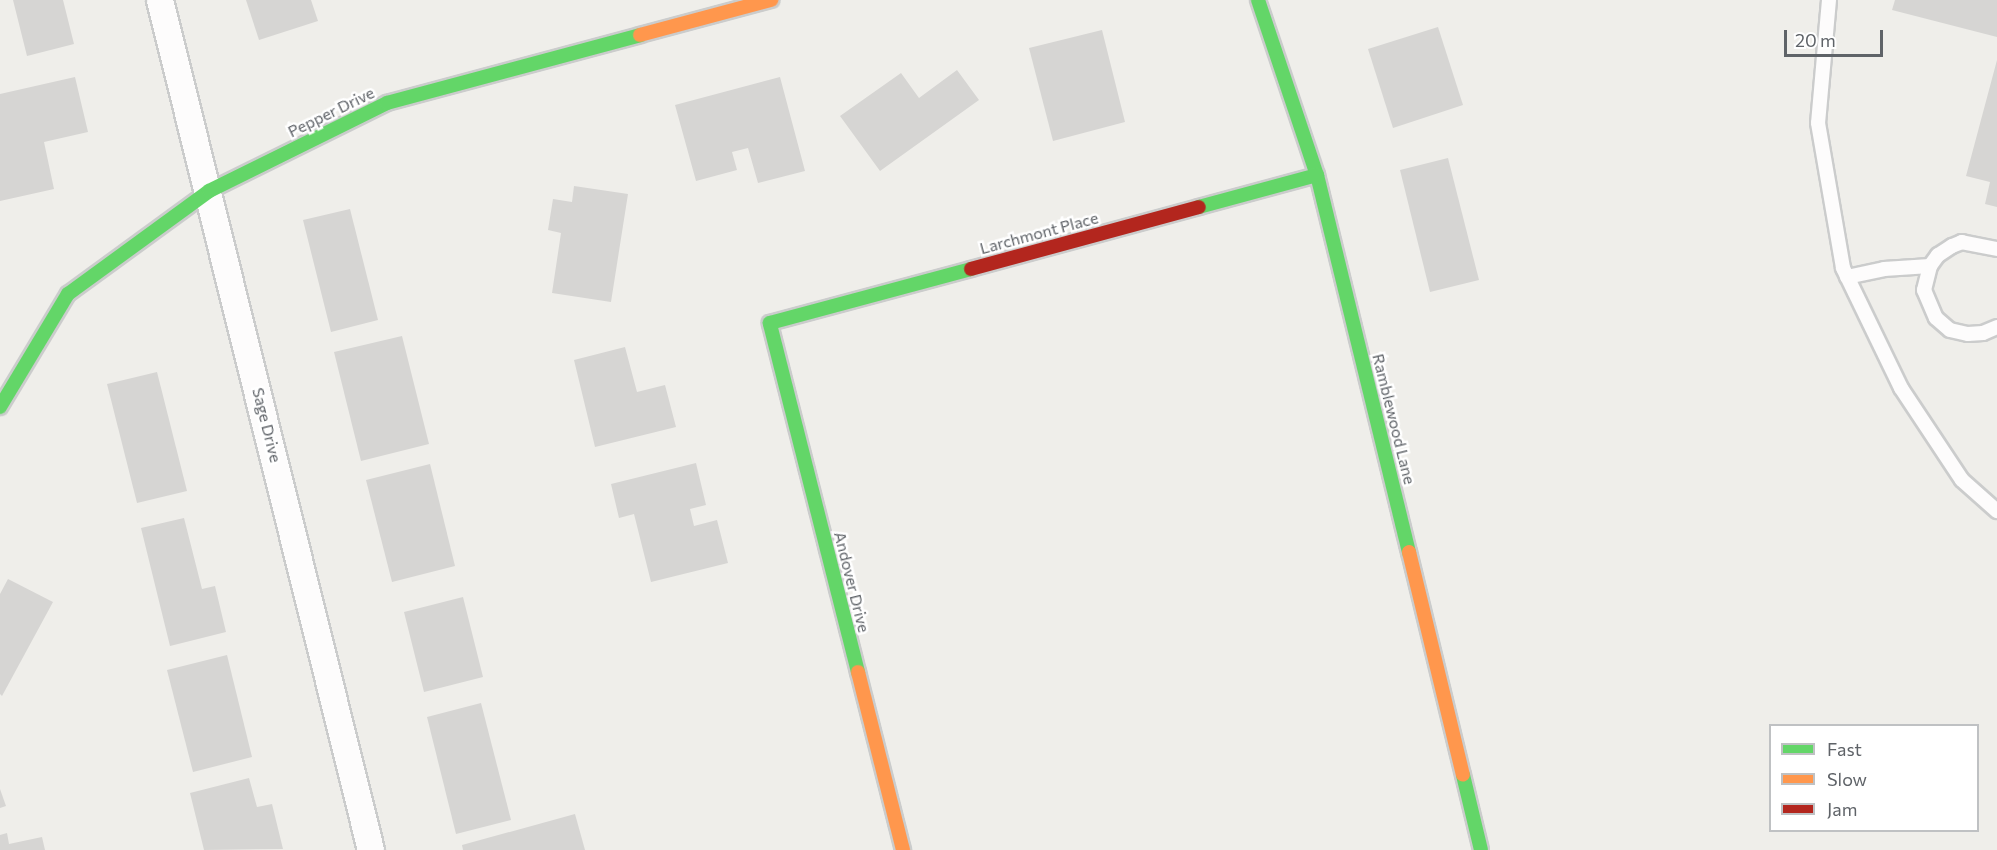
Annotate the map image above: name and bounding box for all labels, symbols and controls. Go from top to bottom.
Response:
scale bar [1787,18,1886,56]
text: 20 m [1795,29,1836,51]
street label: Pepper Drive [285,83,377,141]
street label: Larchmont Place [978,208,1100,258]
street label: Ramblewood Lane [1368,352,1420,486]
street label: Sage Drive [248,386,286,464]
street label: Andover Drive [830,530,874,634]
legend [1769,724,1979,832]
text: Fast [1827,738,1862,760]
text: Slow [1827,768,1867,790]
text: Jam [1827,798,1857,820]

